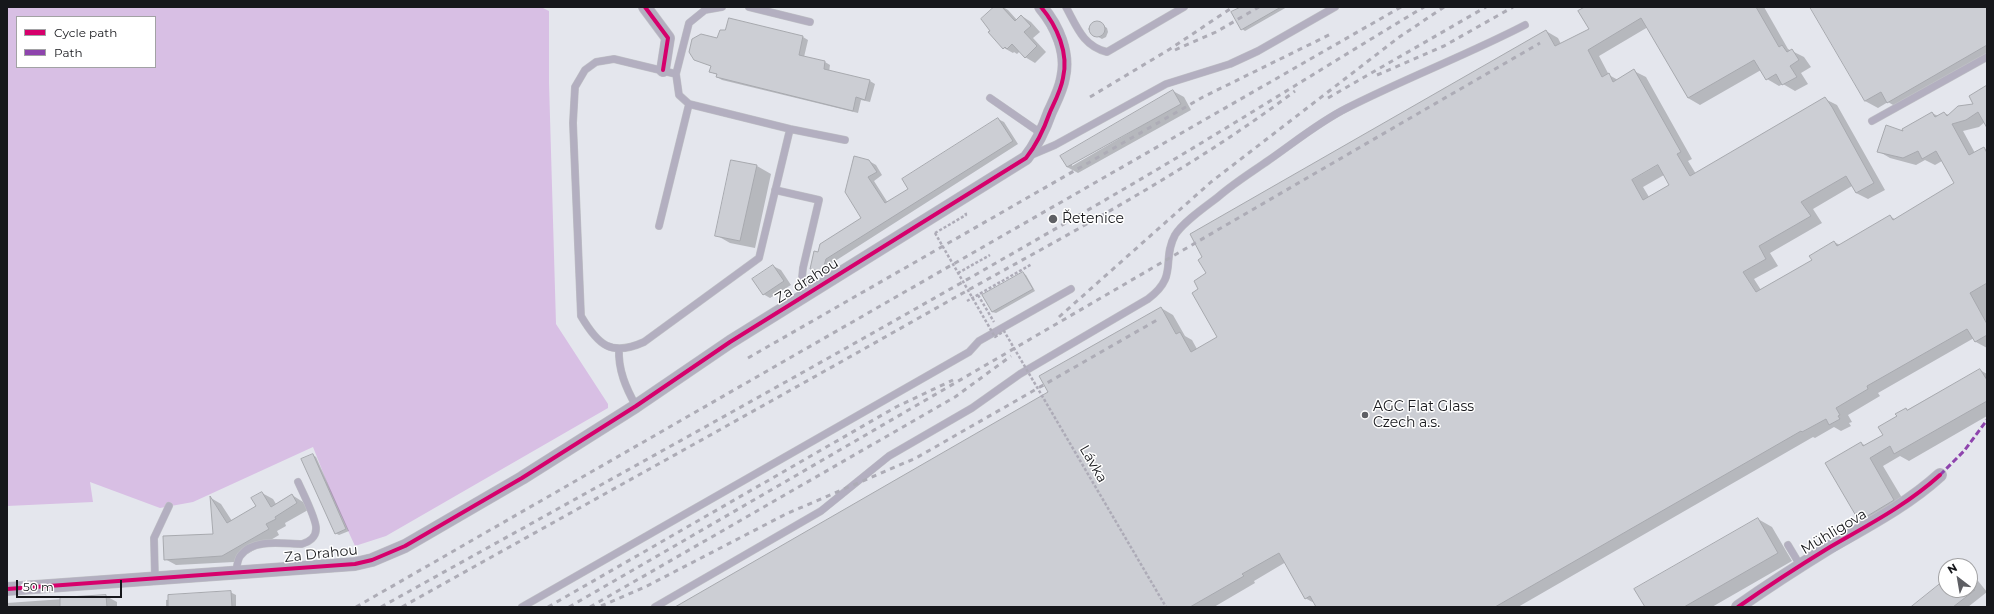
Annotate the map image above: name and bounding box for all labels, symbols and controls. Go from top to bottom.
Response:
legend [16,16,156,68]
text: Cycle path [54,25,117,40]
text: Path [54,45,83,60]
place label: Řetenice [1062,211,1124,227]
marker: Řetenice [1047,213,1059,225]
street label: Za drahou [772,255,842,307]
place label: AGC Flat Glass Czech a.s. [1373,399,1474,432]
marker: AGC Flat Glass Czech a.s. [1360,410,1370,420]
street label: Lávka [1076,442,1110,486]
street label: Mühligova [1798,506,1870,558]
street label: Za Drahou [284,542,358,566]
north arrow [1938,558,1978,598]
text: N [1945,560,1960,577]
scale bar [18,572,124,598]
text: 50 m [23,579,54,594]

